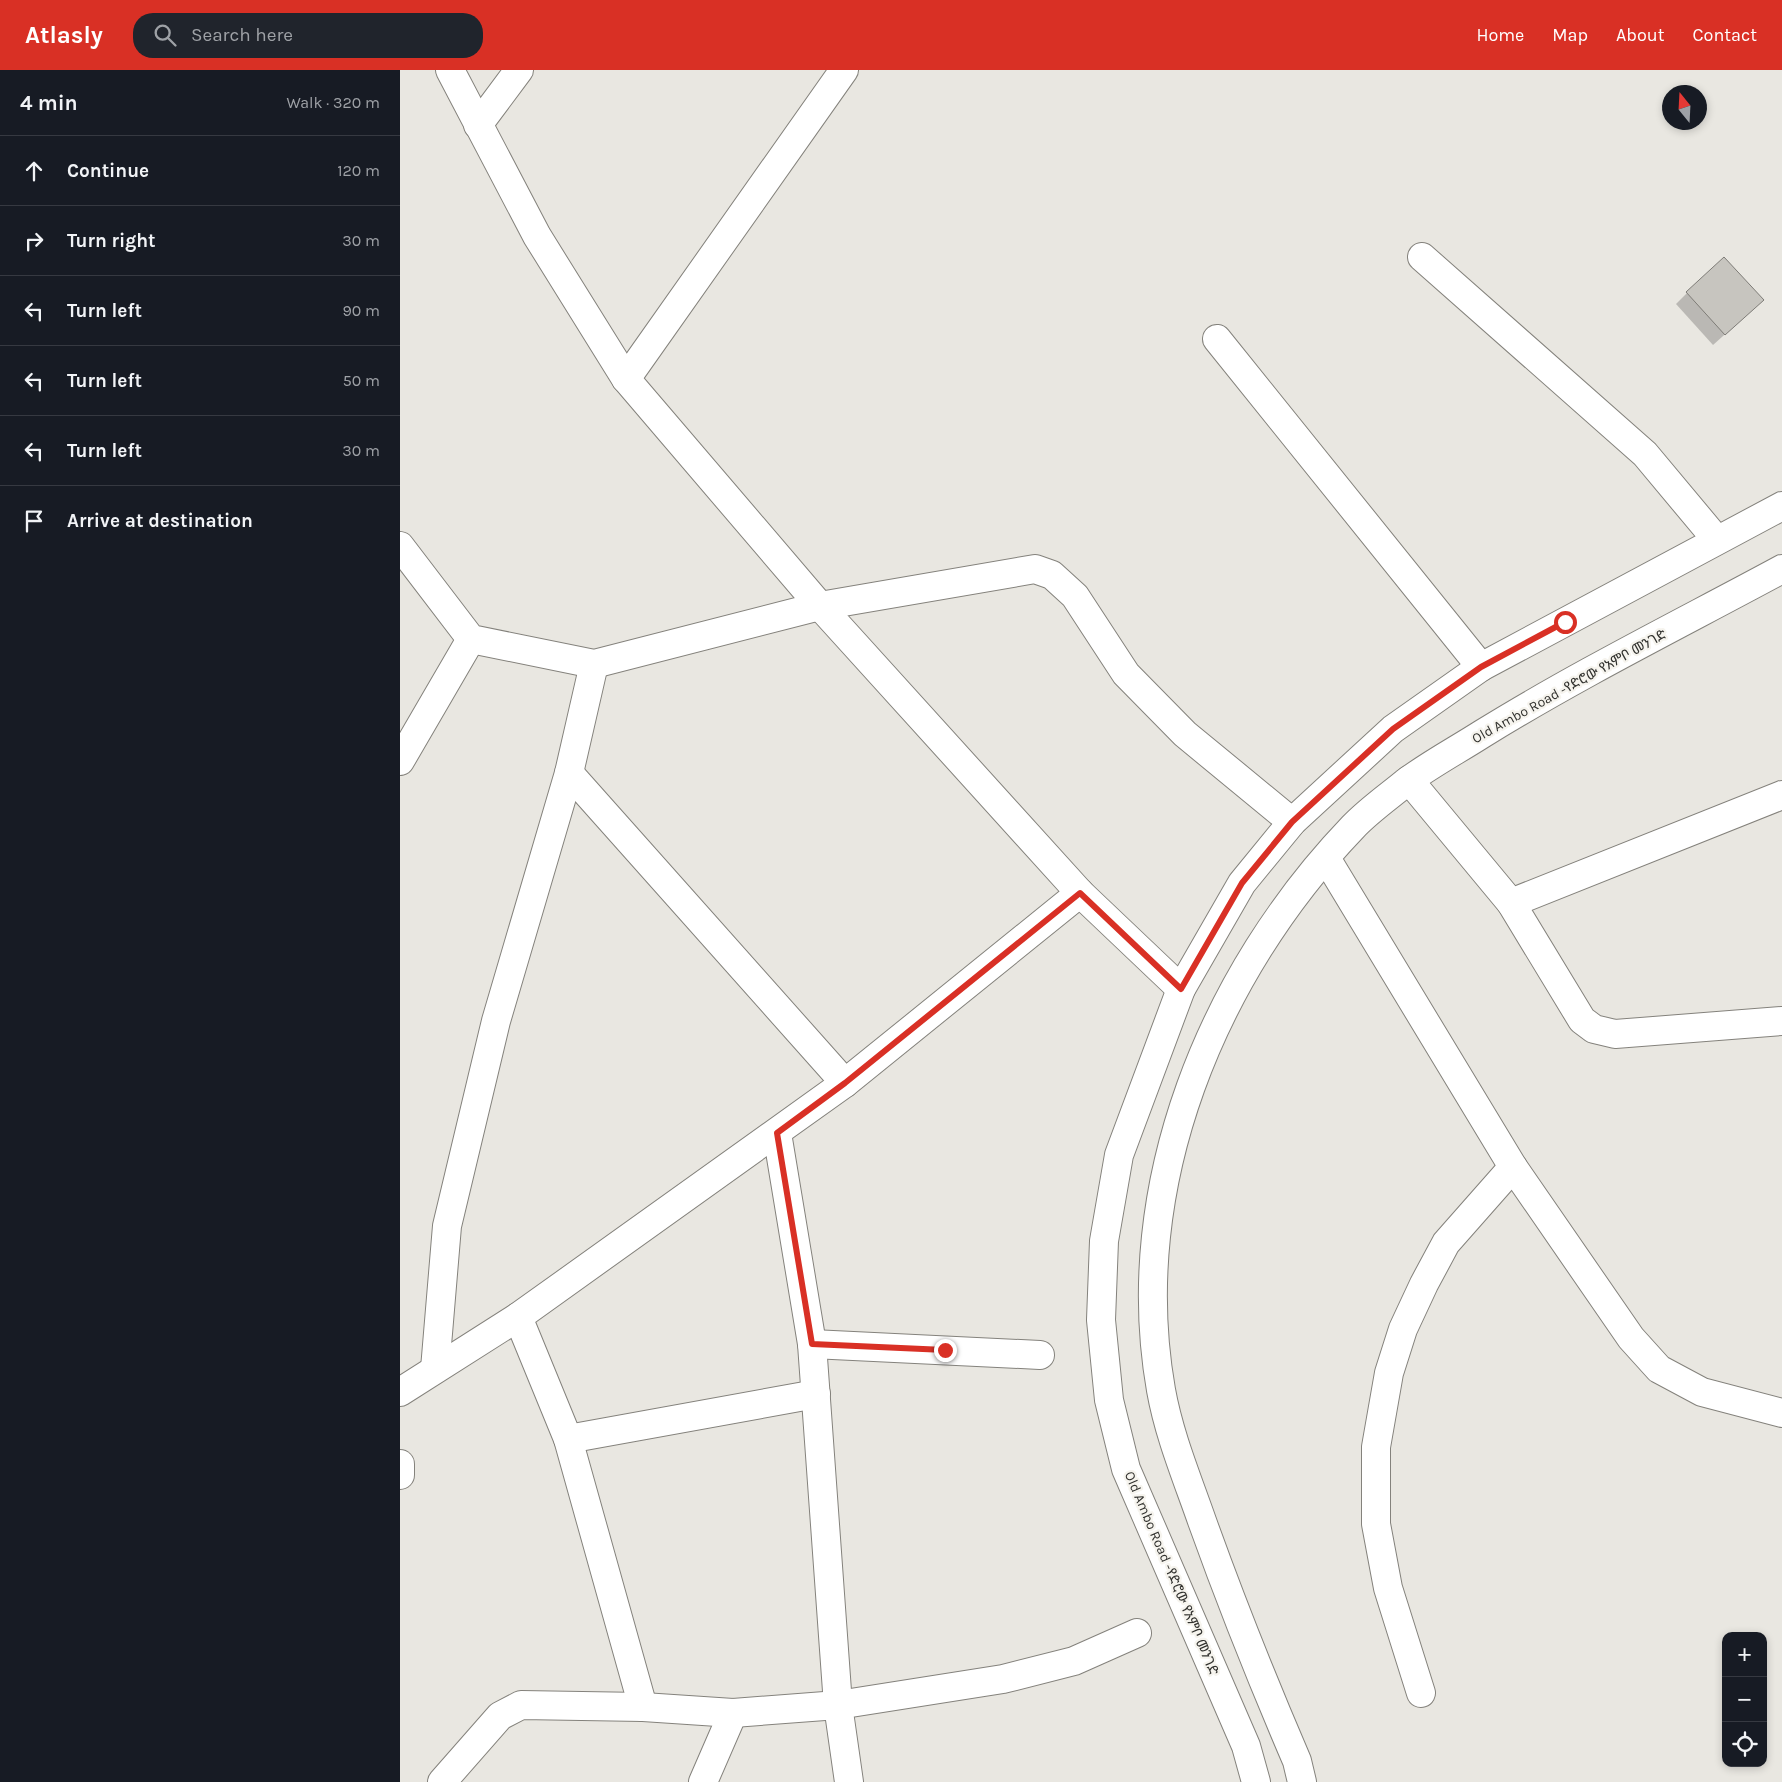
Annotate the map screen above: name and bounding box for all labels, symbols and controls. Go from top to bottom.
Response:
search box [133,13,483,58]
text: Atlasly [25,21,103,49]
icon: search [151,21,179,49]
text: Search here [191,24,293,46]
text: Home [1476,24,1524,46]
text: Map [1552,24,1588,46]
text: About [1616,24,1665,46]
text: Contact [1693,24,1757,46]
north arrow [1662,85,1707,130]
text: 4 min [20,91,78,115]
text: Walk · 320 m [286,93,380,112]
icon: ahead [20,157,48,185]
text: Continue [67,160,149,182]
text: 120 m [337,161,380,180]
icon: right [20,227,48,255]
text: Turn right [67,230,156,252]
text: 30 m [342,231,380,250]
icon: left [20,297,48,325]
text: Turn left [67,300,142,322]
text: 90 m [342,301,380,320]
icon: left [20,367,48,395]
text: Turn left [67,370,142,392]
text: 50 m [343,371,380,390]
icon: left [20,437,48,465]
text: Turn left [67,440,142,462]
text: 30 m [342,441,380,460]
icon: arrive [20,507,48,535]
text: Arrive at destination [67,510,253,532]
route start [1554,611,1577,634]
street label: Old Ambo Road -የድሮው የአምቦ መንገድ [1469,626,1669,747]
route end [934,1339,957,1362]
street label: Old Ambo Road -የድሮው የአምቦ መንገድ [1121,1469,1222,1678]
map controls [1722,1632,1767,1767]
button: + [1722,1632,1767,1677]
button: − [1722,1677,1767,1722]
button: locate [1722,1722,1767,1767]

